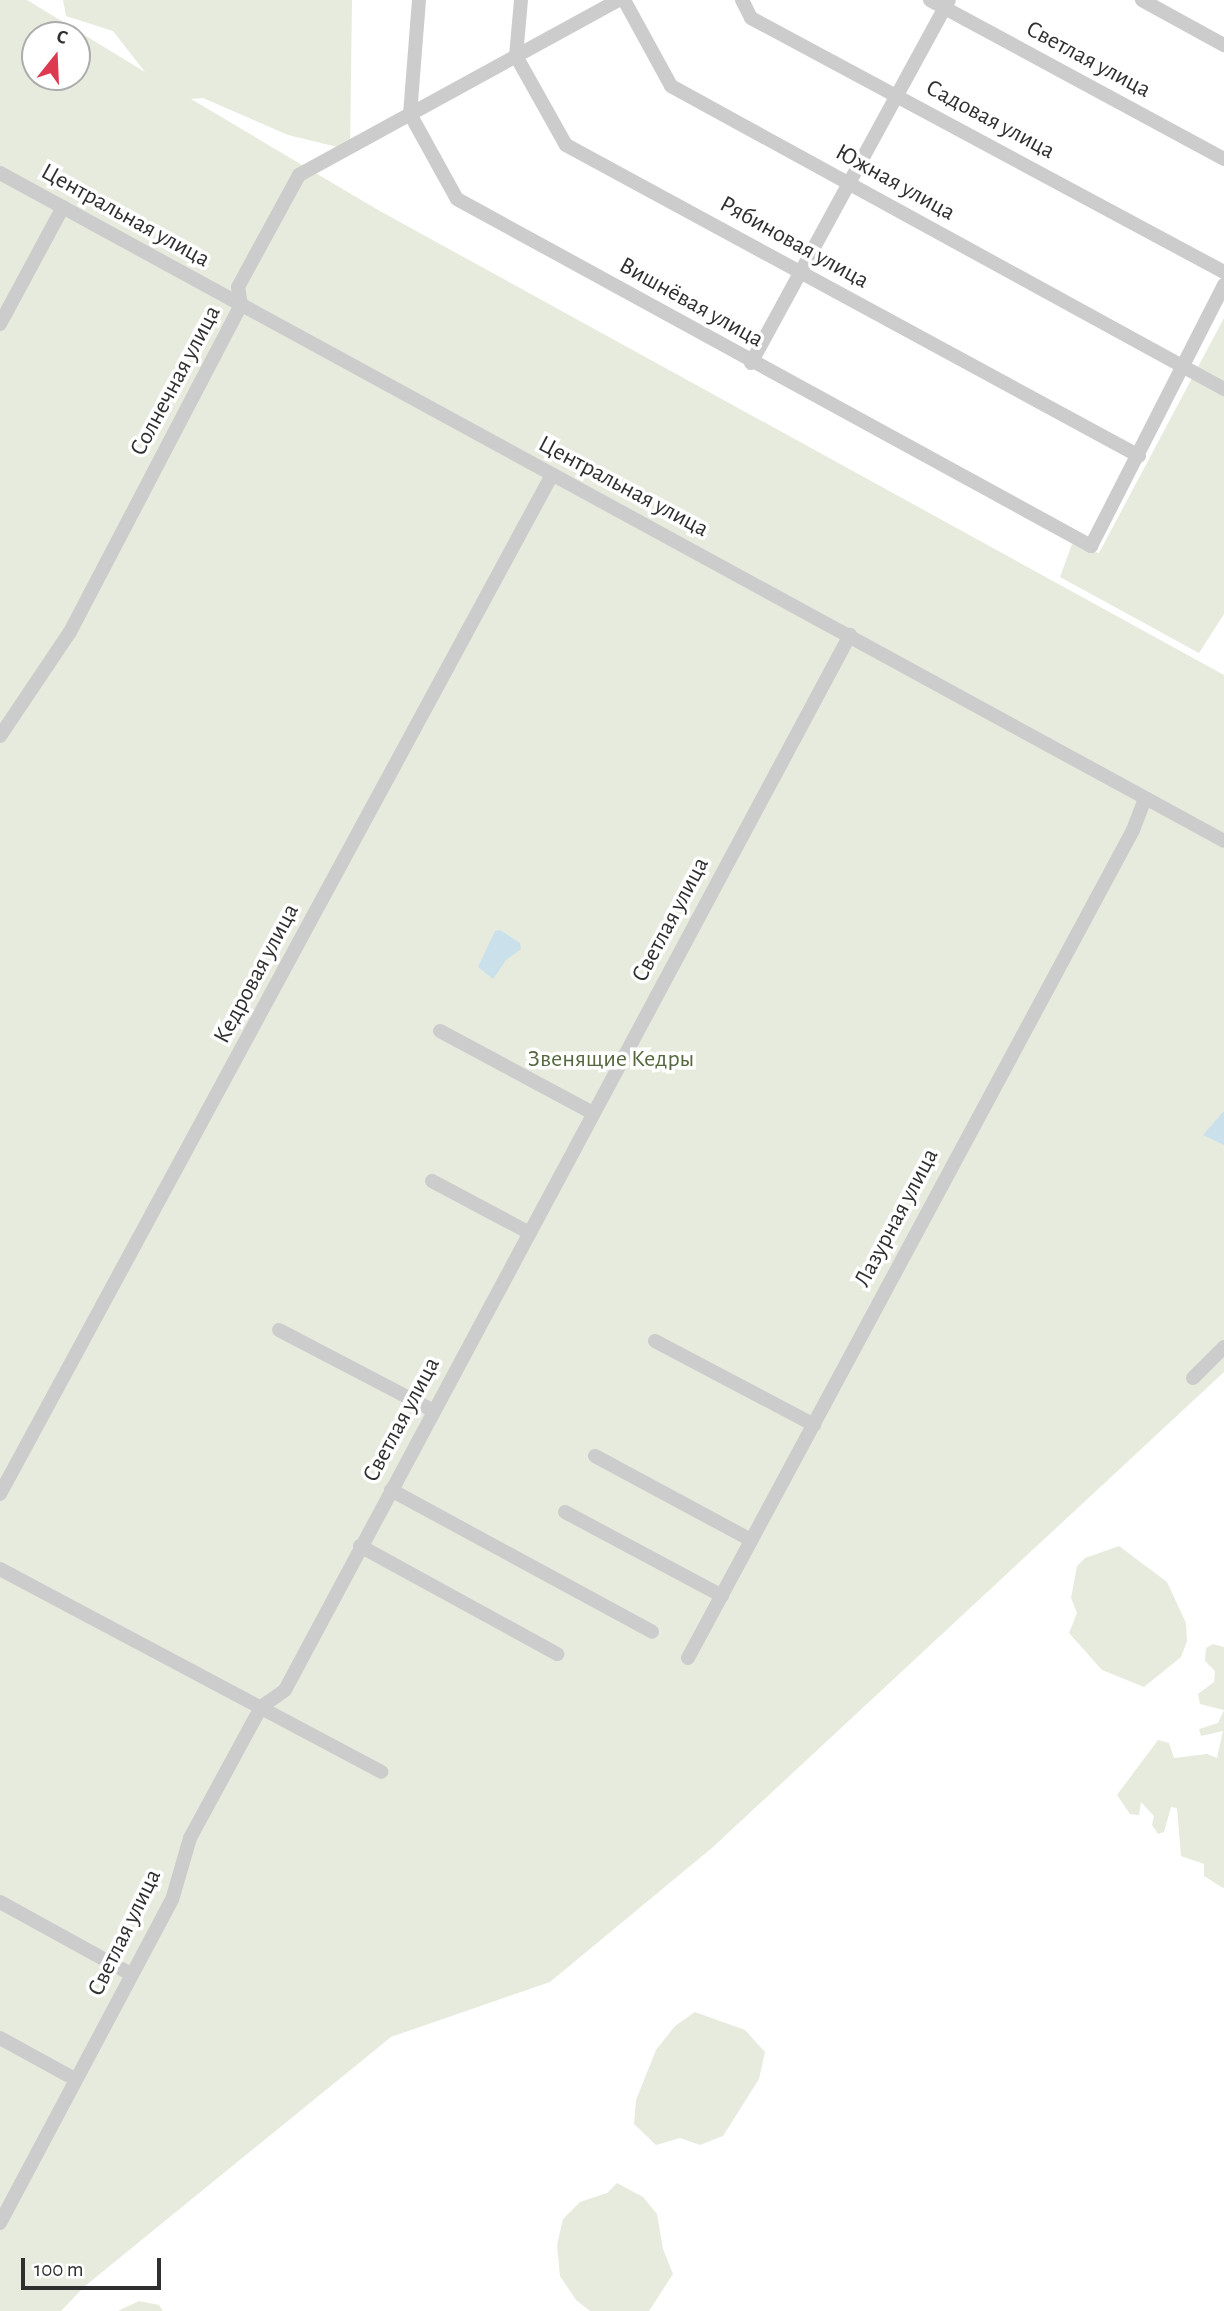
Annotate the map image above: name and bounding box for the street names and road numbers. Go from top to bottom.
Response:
street label: Светлая улица [1021,15,1155,105]
street label: Садовая улица [921,74,1059,166]
street label: Южная улица [830,138,960,228]
street label: Центральная улица [35,158,215,274]
street label: Рябиновая улица [714,190,874,296]
street label: Вишнёвая улица [614,251,768,355]
street label: Солнечная улица [124,301,228,461]
street label: Центральная улица [533,430,713,544]
street label: Светлая улица [626,853,716,987]
street label: Кедровая улица [208,899,306,1049]
street label: Лазурная улица [849,1144,945,1292]
street label: Светлая улица [357,1353,447,1487]
street label: Светлая улица [82,1865,168,2001]

